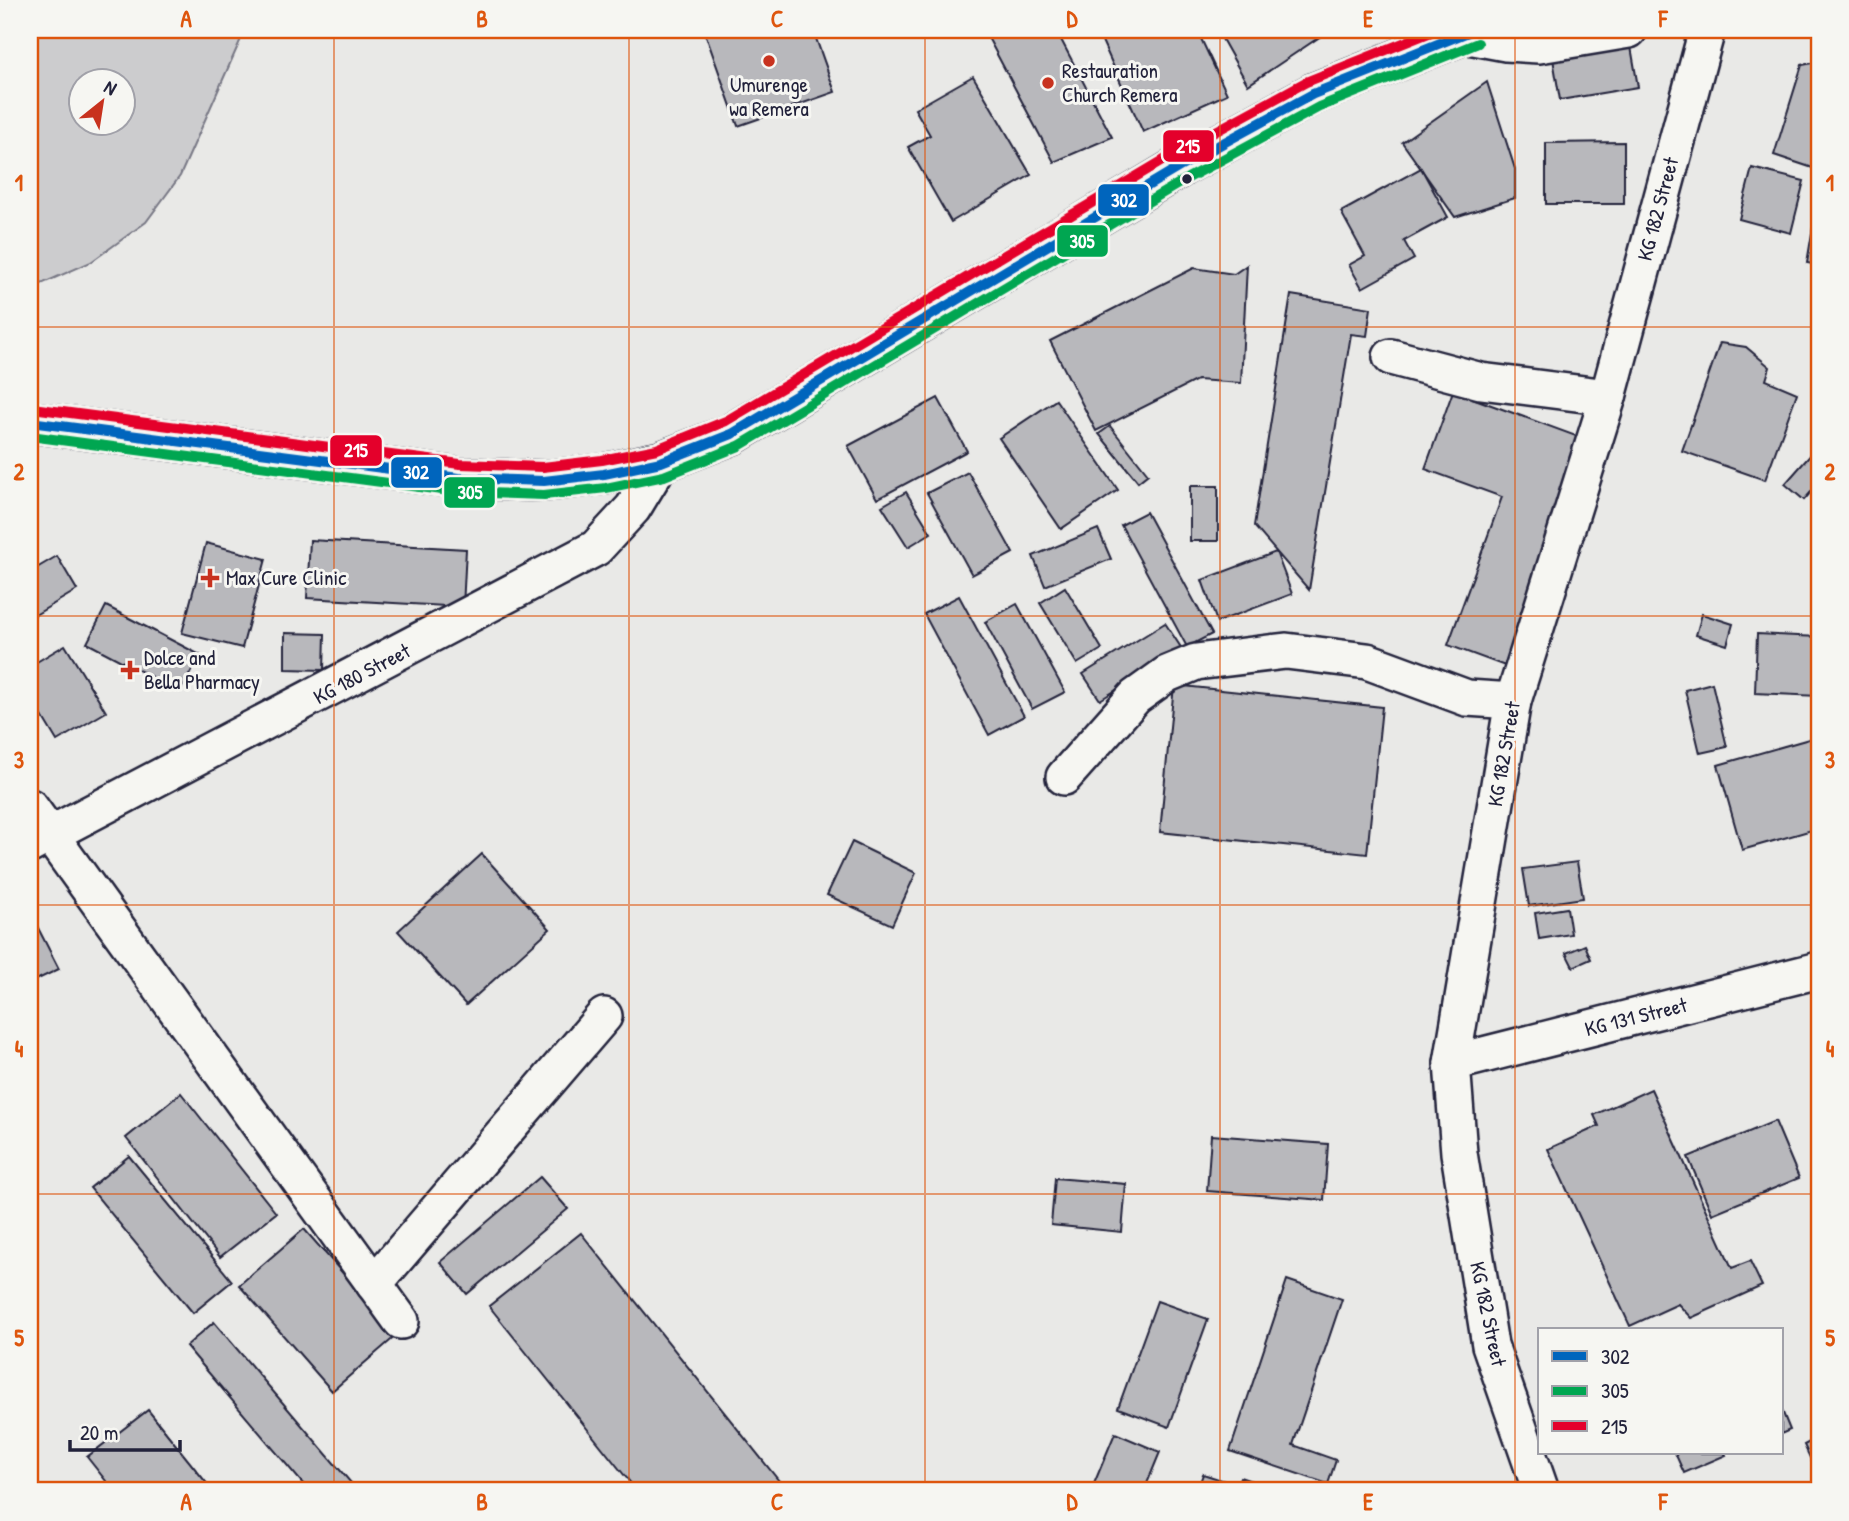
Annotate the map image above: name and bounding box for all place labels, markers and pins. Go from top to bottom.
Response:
marker: Umurenge wa Remera [761,53,777,69]
place label: Restauration Church Remera [1062,56,1177,109]
place label: Umurenge wa Remera [729,70,809,123]
marker: Restauration Church Remera [1040,75,1056,91]
unlabelled marker [1180,172,1194,186]
place label: Max Cure Clinic [226,563,347,592]
marker: Max Cure Clinic [200,568,220,588]
place label: Dolce and Bella Pharmacy [144,643,260,696]
marker: Dolce and Bella Pharmacy [122,662,138,678]

